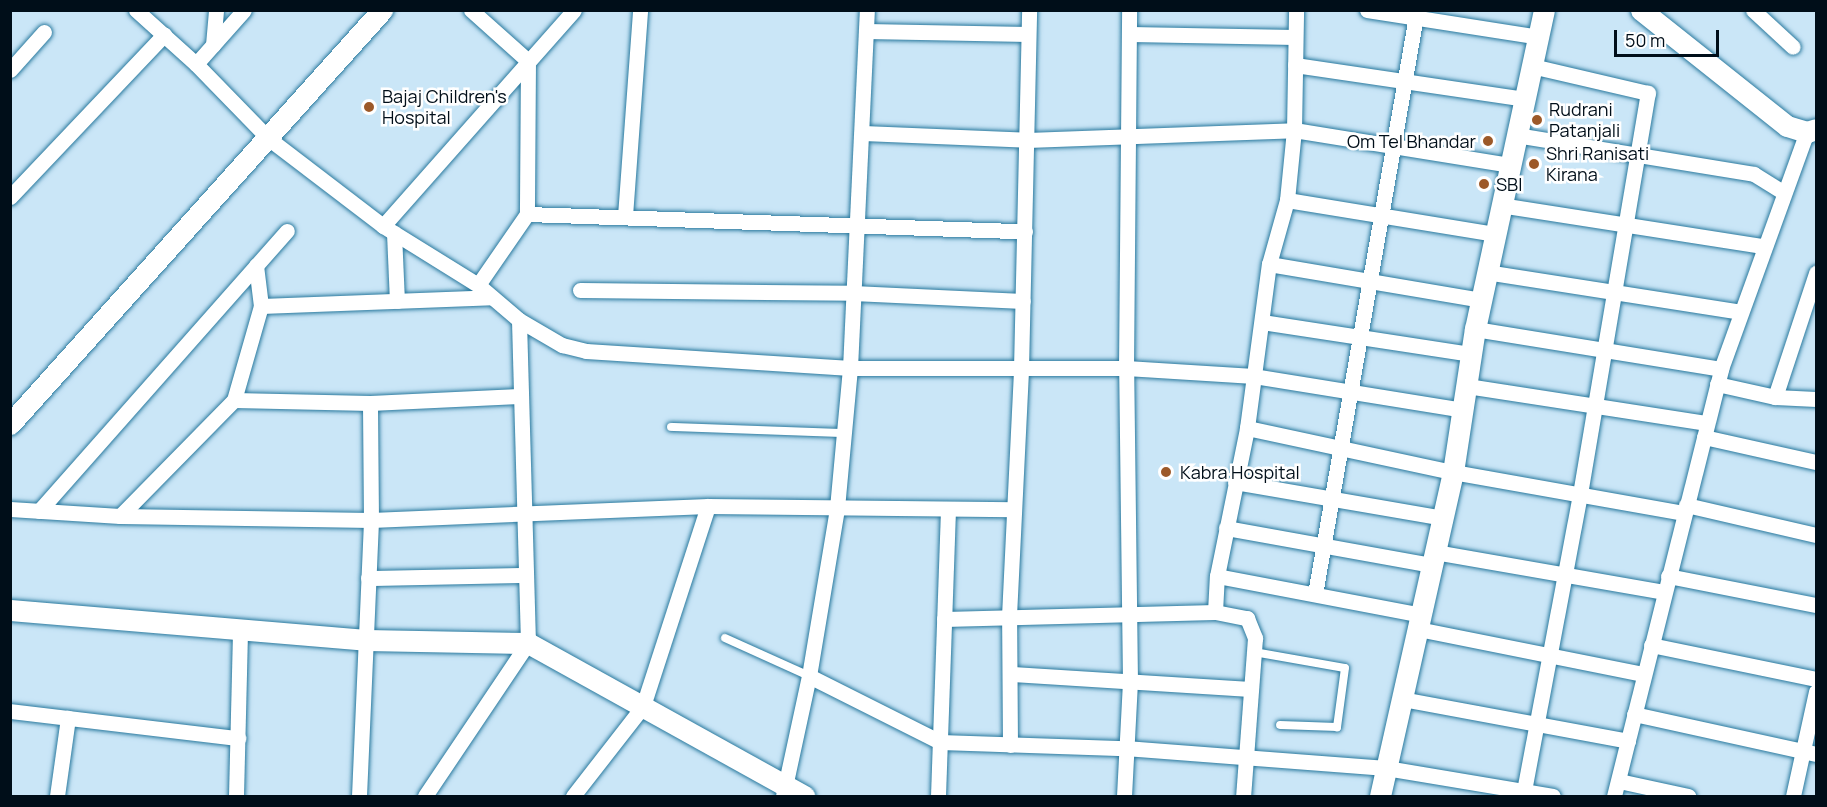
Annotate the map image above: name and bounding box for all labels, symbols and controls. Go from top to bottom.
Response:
scale bar [1617,18,1722,56]
text: 50 m [1625,28,1665,52]
place label: Bajaj Children's Hospital [382,86,507,128]
marker: Bajaj Children's Hospital [360,98,378,116]
place label: Rudrani Patanjali [1549,99,1620,142]
marker: Rudrani Patanjali [1530,113,1544,127]
place label: Om Tel Bhandar [1347,130,1476,152]
marker: Om Tel Bhandar [1481,134,1495,148]
place label: Shri Ranisati Kirana [1546,143,1649,186]
marker: Shri Ranisati Kirana [1527,157,1541,171]
place label: SBI [1496,173,1522,195]
marker: SBI [1477,177,1491,191]
place label: Kabra Hospital [1180,461,1300,483]
marker: Kabra Hospital [1157,463,1175,481]

